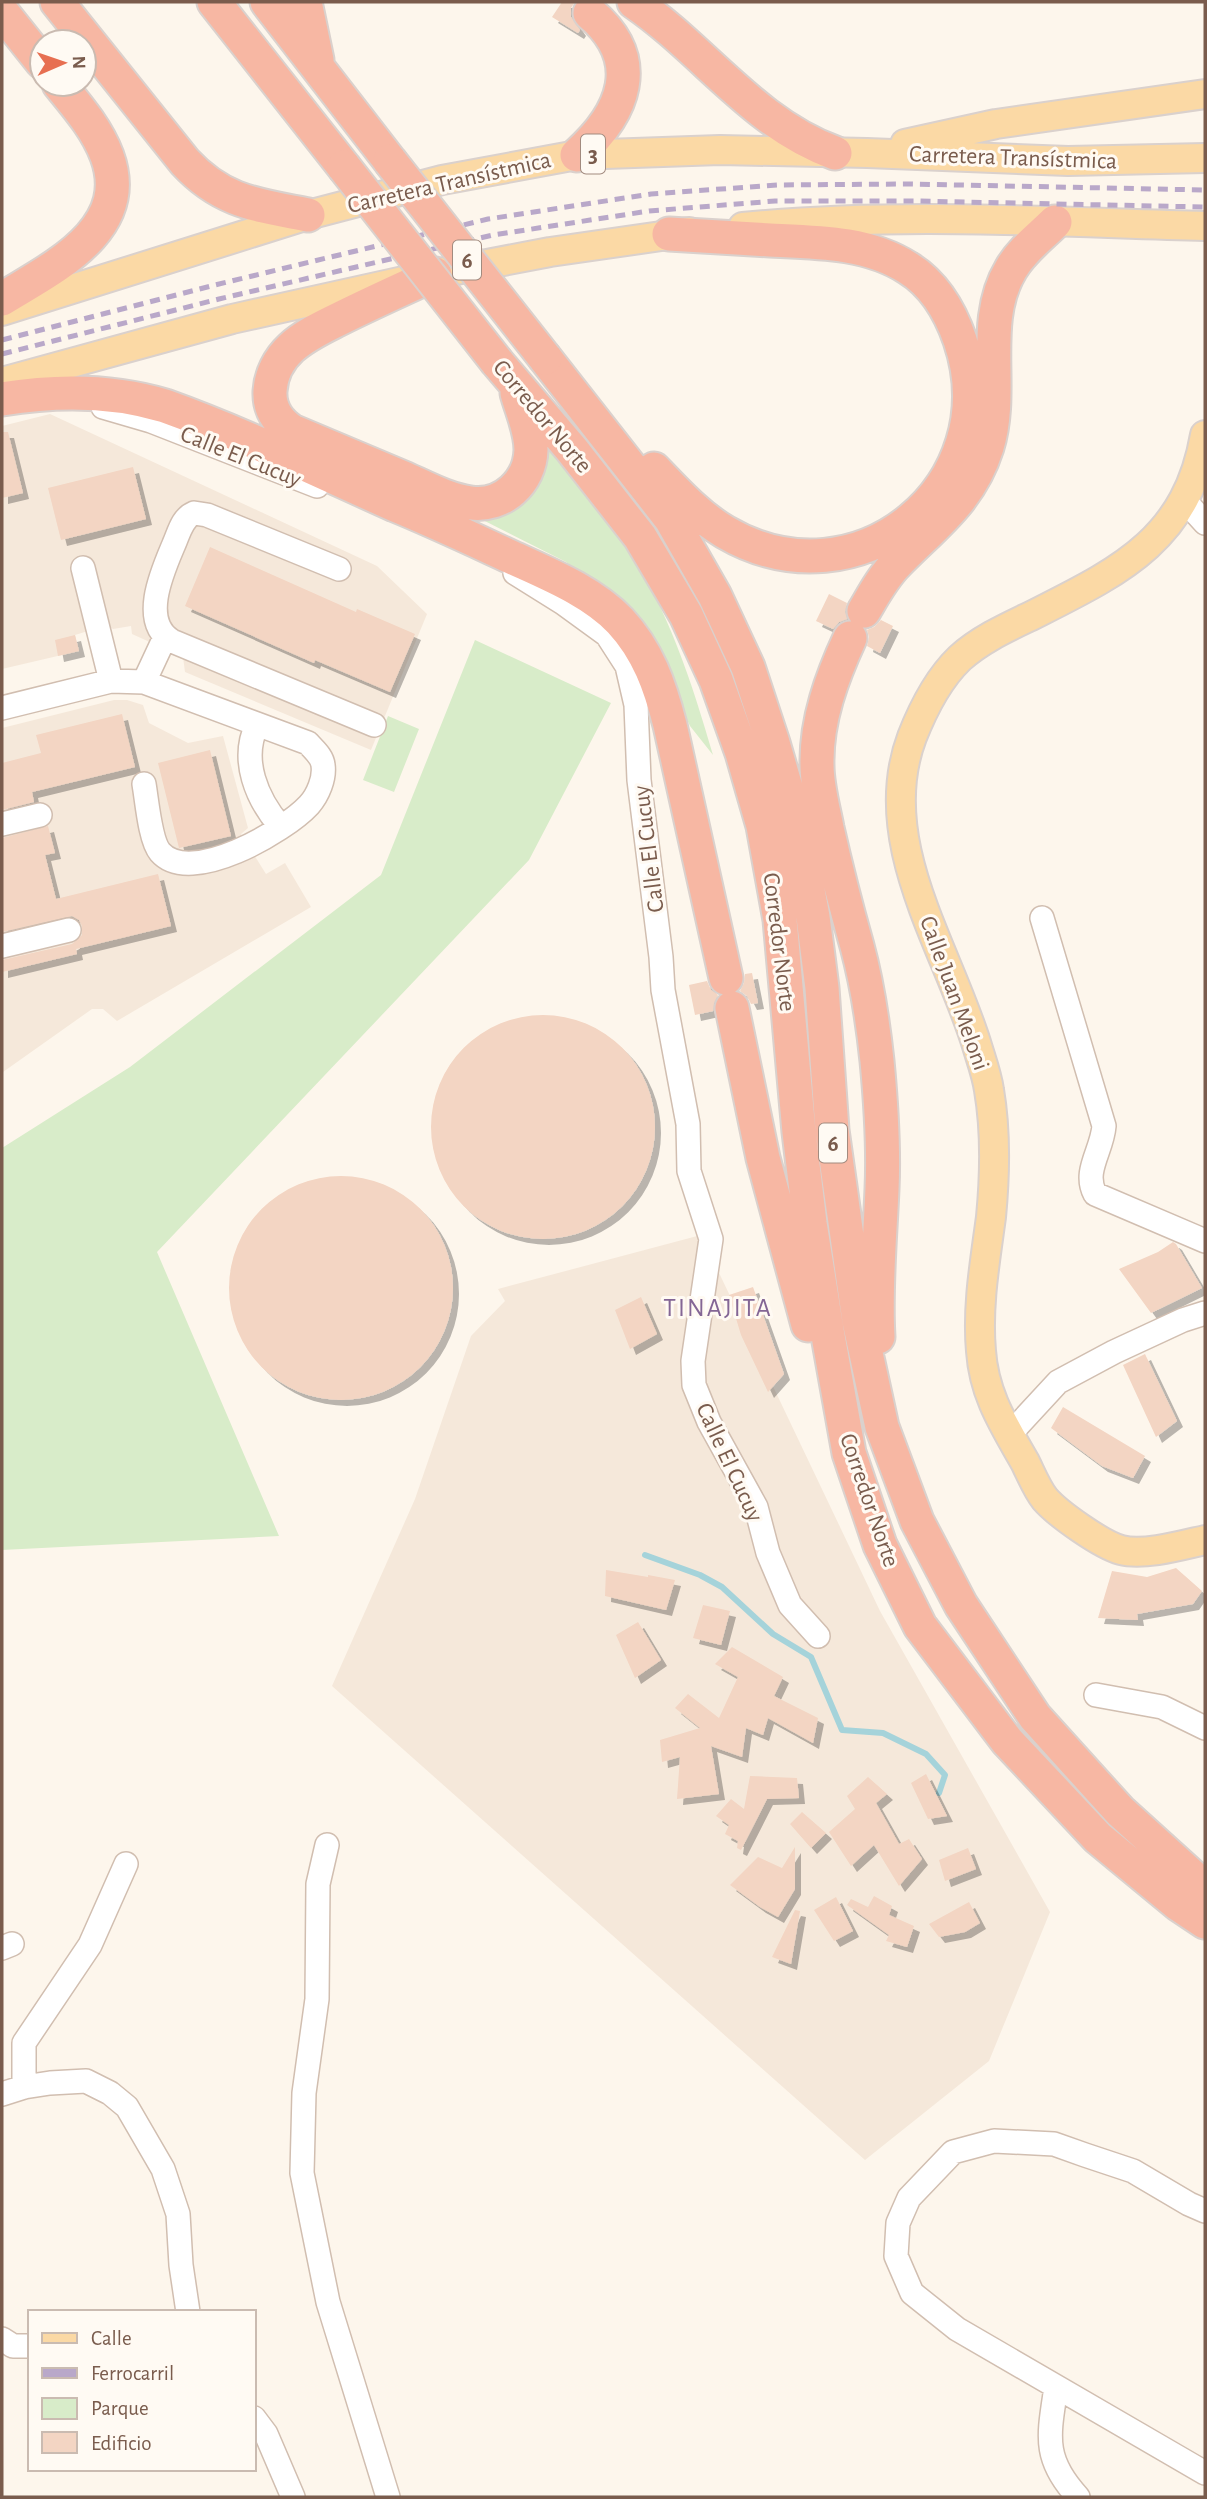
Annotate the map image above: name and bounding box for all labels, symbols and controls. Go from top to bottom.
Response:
north arrow [28,28,98,98]
text: N [69,56,88,69]
road number: 3 [581,134,605,174]
street label: Carretera Transístmica [909,142,1117,174]
street label: Carretera Transístmica [345,148,553,218]
road number: 6 [453,241,481,280]
street label: Corredor Norte [488,356,596,478]
street label: Calle El Cucuy [177,422,304,492]
street label: Calle El Cucuy [629,784,669,914]
street label: Corredor Norte [759,871,799,1013]
street label: Calle Juan Meloni [915,913,993,1074]
road number: 6 [819,1124,847,1162]
district label: TINAJITA [663,1295,773,1321]
street label: Calle El Cucuy [691,1399,767,1525]
street label: Corredor Norte [835,1431,903,1570]
legend [28,2310,256,2471]
text: Calle [91,2328,132,2349]
text: Ferrocarril [91,2363,174,2384]
text: Parque [91,2398,149,2419]
text: Edificio [91,2433,152,2454]

